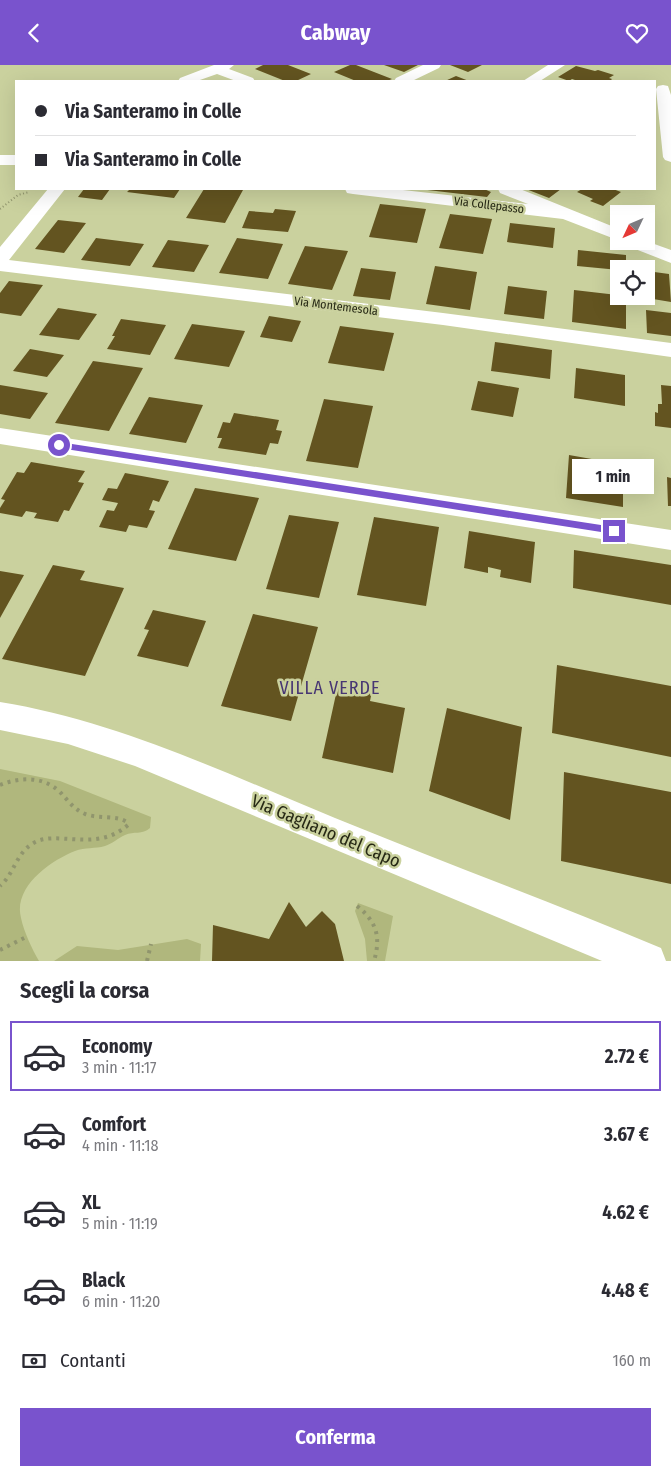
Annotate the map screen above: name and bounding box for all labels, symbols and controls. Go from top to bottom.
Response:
icon: back [20,19,48,47]
text: Cabway [300,19,371,46]
icon: heart [623,19,651,47]
text: Via Santeramo in Colle [65,100,241,123]
text: Via Santeramo in Colle [65,148,241,171]
street label: Via Collepasso [453,194,525,216]
north arrow [610,205,655,250]
map controls [610,205,655,305]
button: locate [610,260,655,305]
street label: Via Montemesola [293,294,379,318]
route start [48,434,70,456]
callout: 1 min [573,459,655,493]
text: 1 min [596,467,630,486]
route end [603,520,625,542]
district label: VILLA VERDE [280,677,380,699]
street label: Via Gagliano del Capo [248,790,404,872]
text: Scegli la corsa [20,977,150,1004]
icon: car [22,1034,67,1079]
text: Economy [82,1035,152,1058]
text: 2.72 € [605,1045,649,1068]
text: 3 min · 11:17 [82,1058,156,1077]
icon: car [22,1112,67,1157]
text: Comfort [82,1113,146,1136]
text: 3.67 € [604,1123,649,1146]
text: 4 min · 11:18 [82,1136,158,1155]
icon: car [22,1190,67,1235]
text: XL [82,1191,101,1214]
text: 4.62 € [602,1201,649,1224]
text: 5 min · 11:19 [82,1214,158,1233]
icon: car [22,1268,67,1313]
text: Black [82,1269,125,1292]
text: 4.48 € [601,1279,649,1302]
text: 6 min · 11:20 [82,1292,160,1311]
icon: cash [20,1347,48,1375]
text: Contanti [60,1349,126,1372]
text: 160 m [612,1351,651,1370]
button: Conferma [20,1408,651,1466]

